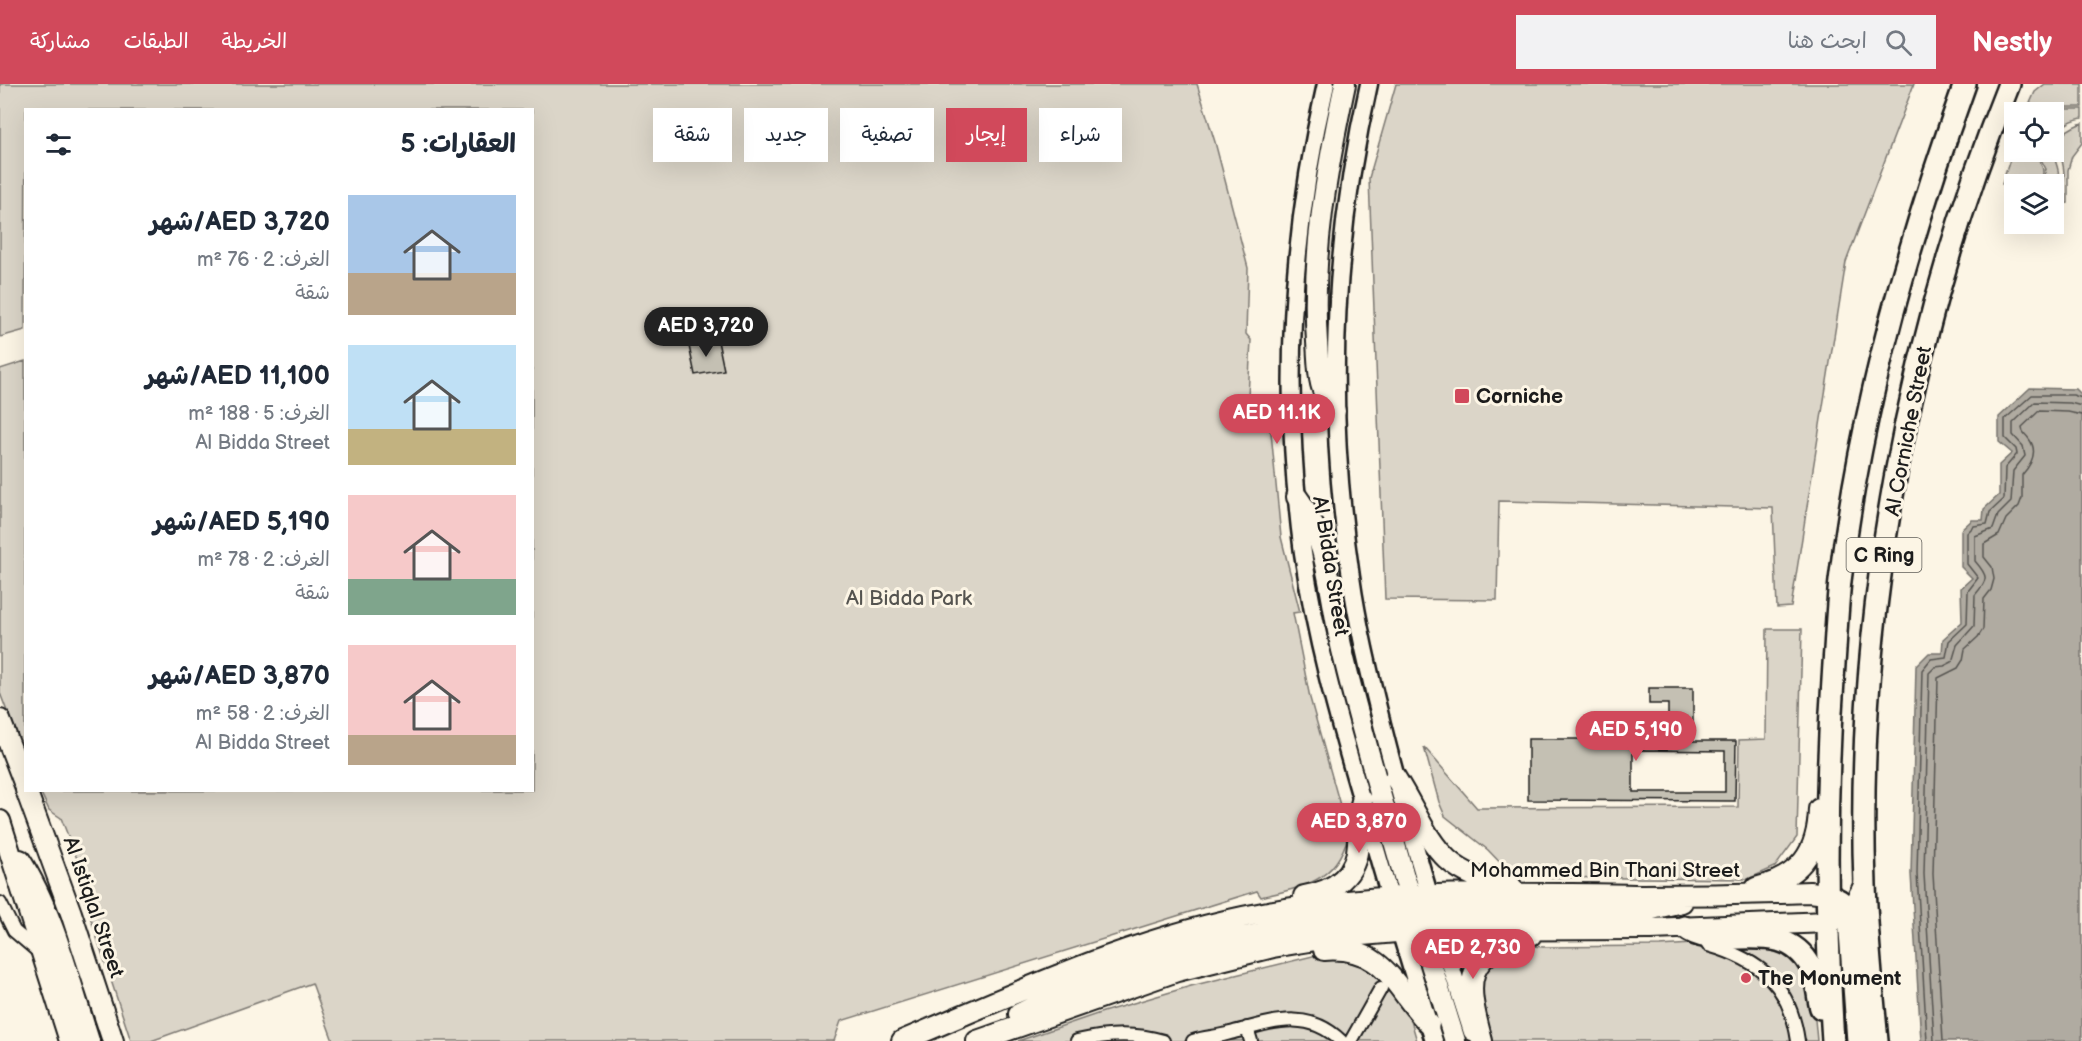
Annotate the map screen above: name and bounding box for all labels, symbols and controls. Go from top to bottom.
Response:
search box [1516,15,1936,69]
icon: search [1882,26,1915,59]
text: Nestly [1972,26,2052,59]
text: ابحث هنا [1787,28,1867,55]
text: مشاركة [30,29,91,54]
text: الطبقات [124,29,189,54]
text: الخريطة [222,29,287,54]
map controls [2004,102,2064,234]
button: locate [2004,102,2064,162]
chip: شقة [653,108,732,162]
chip: جديد [744,108,828,162]
chip: تصفية [840,108,934,162]
chip: إيجار [946,108,1027,162]
chip: شراء [1039,108,1122,162]
icon: filters [42,128,75,161]
text: العقارات: 5 [401,129,516,160]
button: layers [2004,174,2064,234]
text: AED 3,720/شهر [150,207,330,238]
icon: home [396,219,468,291]
text: الغرف: 2 · 76 m² [197,248,330,272]
text: شقة [295,281,330,305]
pin: AED 3,720 [637,307,775,358]
text: AED 3,720 [658,314,754,338]
street label: Al Corniche Street [1880,343,1937,518]
text: AED 11,100/شهر [145,361,330,392]
icon: home [396,369,468,441]
place label: Corniche [1476,384,1563,409]
marker: Corniche [1453,387,1471,405]
pin: AED 11.1K [1208,394,1346,445]
text: AED 11.1K [1233,401,1321,425]
text: الغرف: 5 · 188 m² [188,402,330,426]
text: Al Bidda Street [195,431,330,455]
street label: Al Bidda Street [1307,494,1354,638]
text: AED 5,190/شهر [153,507,330,538]
icon: home [396,519,468,591]
road number: C Ring [1846,538,1922,572]
text: الغرف: 2 · 78 m² [198,548,330,572]
text: شقة [295,581,330,605]
park label: Al Bidda Park [846,586,973,611]
text: AED 3,870/شهر [149,661,330,692]
icon: home [396,669,468,741]
text: الغرف: 2 · 58 m² [196,702,330,726]
pin: AED 5,190 [1567,711,1705,762]
text: AED 5,190 [1589,718,1683,742]
text: Al Bidda Street [195,731,330,755]
pin: AED 3,870 [1290,803,1428,854]
text: AED 3,870 [1311,810,1407,834]
street label: Al Istiqlal Street [58,833,130,982]
street label: Mohammed Bin Thani Street [1470,858,1740,883]
pin: AED 2,730 [1404,929,1542,980]
text: AED 2,730 [1425,936,1521,960]
place label: The Monument [1758,966,1901,991]
marker: The Monument [1739,971,1753,985]

